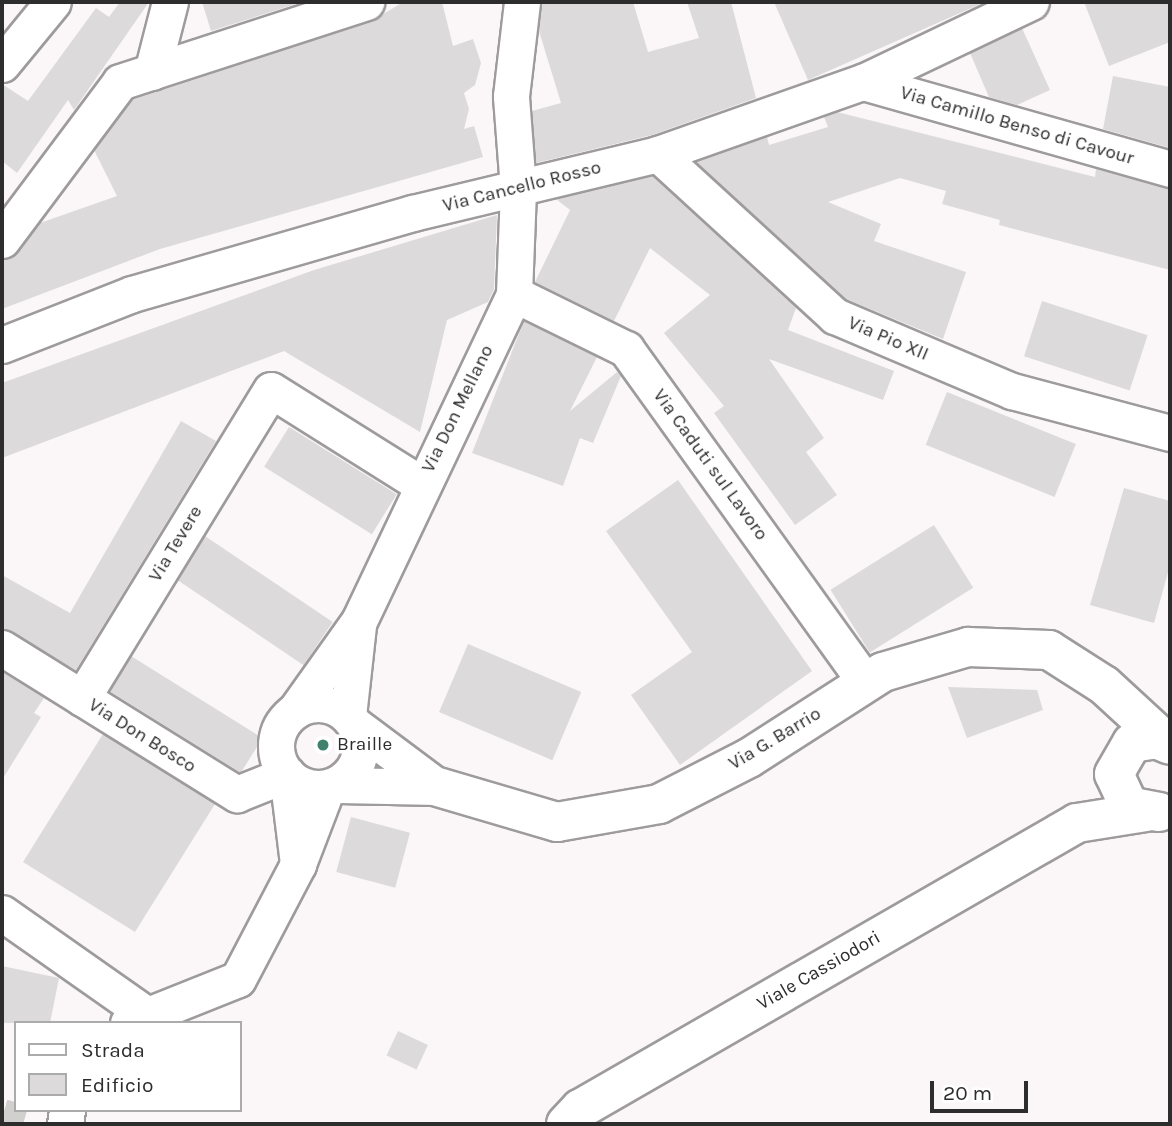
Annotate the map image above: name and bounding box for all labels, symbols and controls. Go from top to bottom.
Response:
street label: Via Camillo Benso di Cavour [897,82,1137,170]
street label: Via Cancello Rosso [440,156,604,218]
street label: Via Pio XII [844,312,932,366]
street label: Via Don Mellano [417,342,499,476]
street label: Via Caduti sul Lavoro [647,385,773,545]
street label: Via Tevere [144,502,208,586]
street label: Via Don Bosco [84,694,200,778]
street label: Via G. Barrio [725,703,825,775]
place label: Braille [337,734,392,756]
marker: Braille [315,737,331,753]
street label: Viale Cassiodori [753,926,885,1016]
legend [14,1021,242,1112]
text: Strada [81,1038,145,1062]
scale bar [934,1066,1032,1110]
text: Edificio [81,1073,154,1097]
text: 20 m [943,1081,992,1105]

